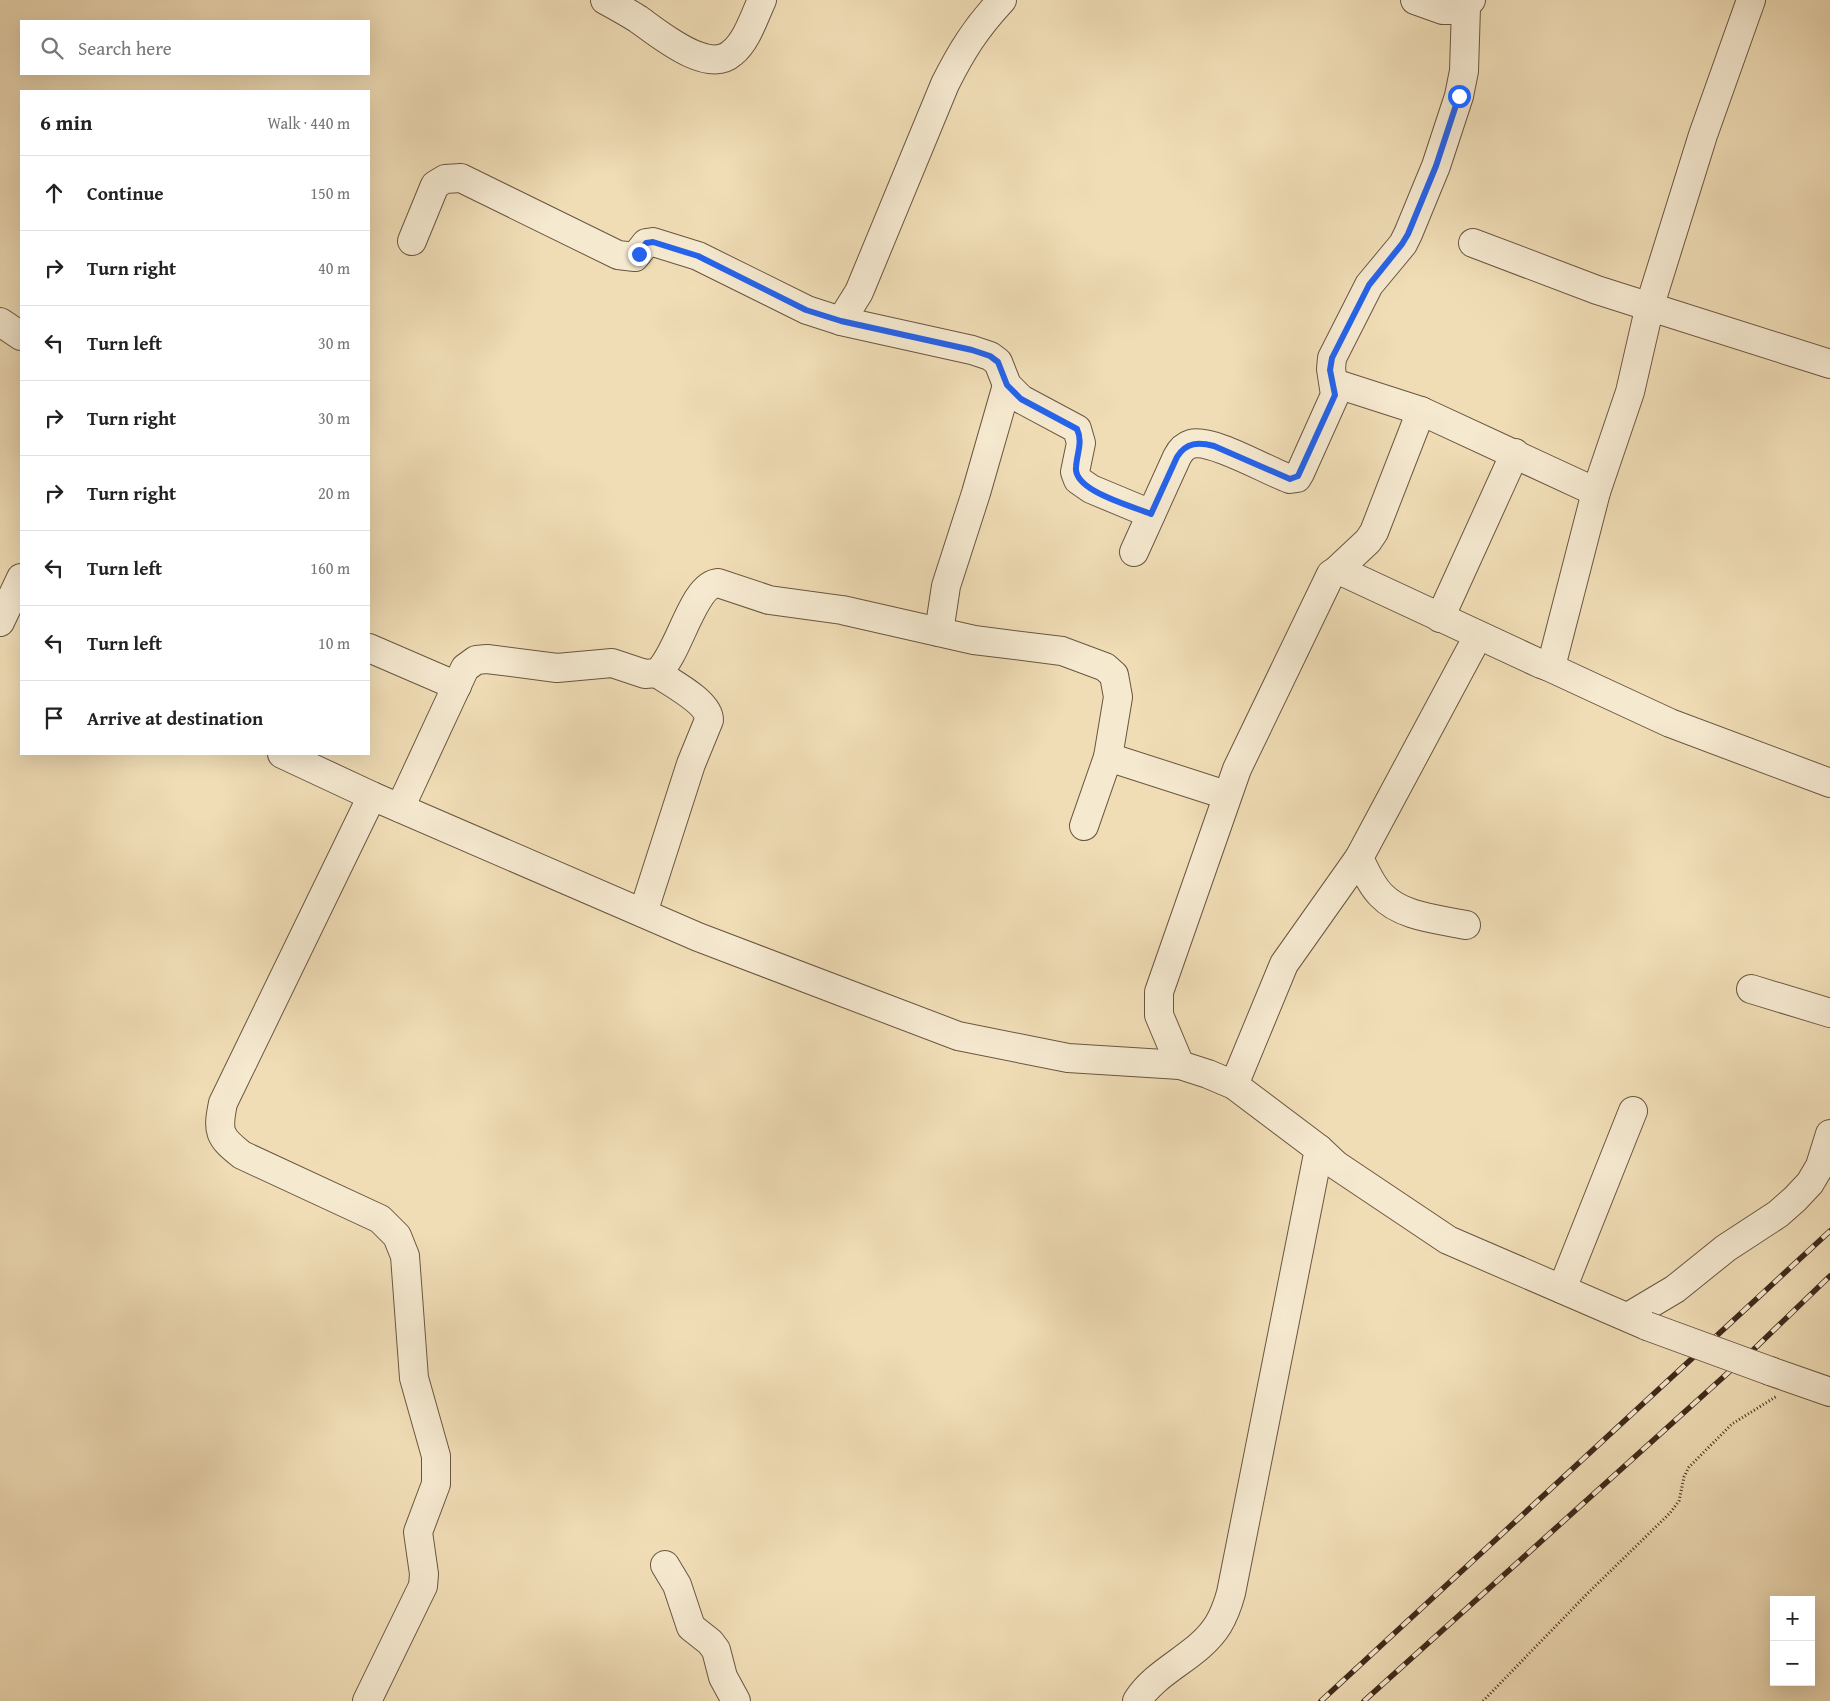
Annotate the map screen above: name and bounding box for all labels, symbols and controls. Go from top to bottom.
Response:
search box [20,20,370,75]
icon: search [38,34,66,62]
text: Search here [78,34,172,62]
route start [1448,85,1471,108]
text: 6 min [40,107,92,138]
text: Walk · 440 m [267,111,350,135]
icon: ahead [40,179,68,207]
text: Continue [87,179,164,207]
text: 150 m [310,181,350,205]
route end [628,243,651,266]
icon: right [40,254,68,282]
text: Turn right [87,254,176,282]
text: 40 m [318,256,350,280]
icon: left [40,329,68,357]
text: Turn left [87,329,162,357]
text: 30 m [318,331,350,355]
icon: right [40,404,68,432]
text: Turn right [87,404,176,432]
text: 30 m [318,406,350,430]
icon: right [40,479,68,507]
text: Turn right [87,479,176,507]
text: 20 m [318,481,350,505]
icon: left [40,554,68,582]
text: Turn left [87,554,162,582]
text: 160 m [310,556,350,580]
icon: left [40,629,68,657]
text: Turn left [87,629,162,657]
text: 10 m [318,631,350,655]
icon: arrive [40,704,68,732]
text: Arrive at destination [87,704,263,732]
map controls [1770,1596,1815,1686]
button: + [1770,1596,1815,1641]
button: − [1770,1641,1815,1686]

